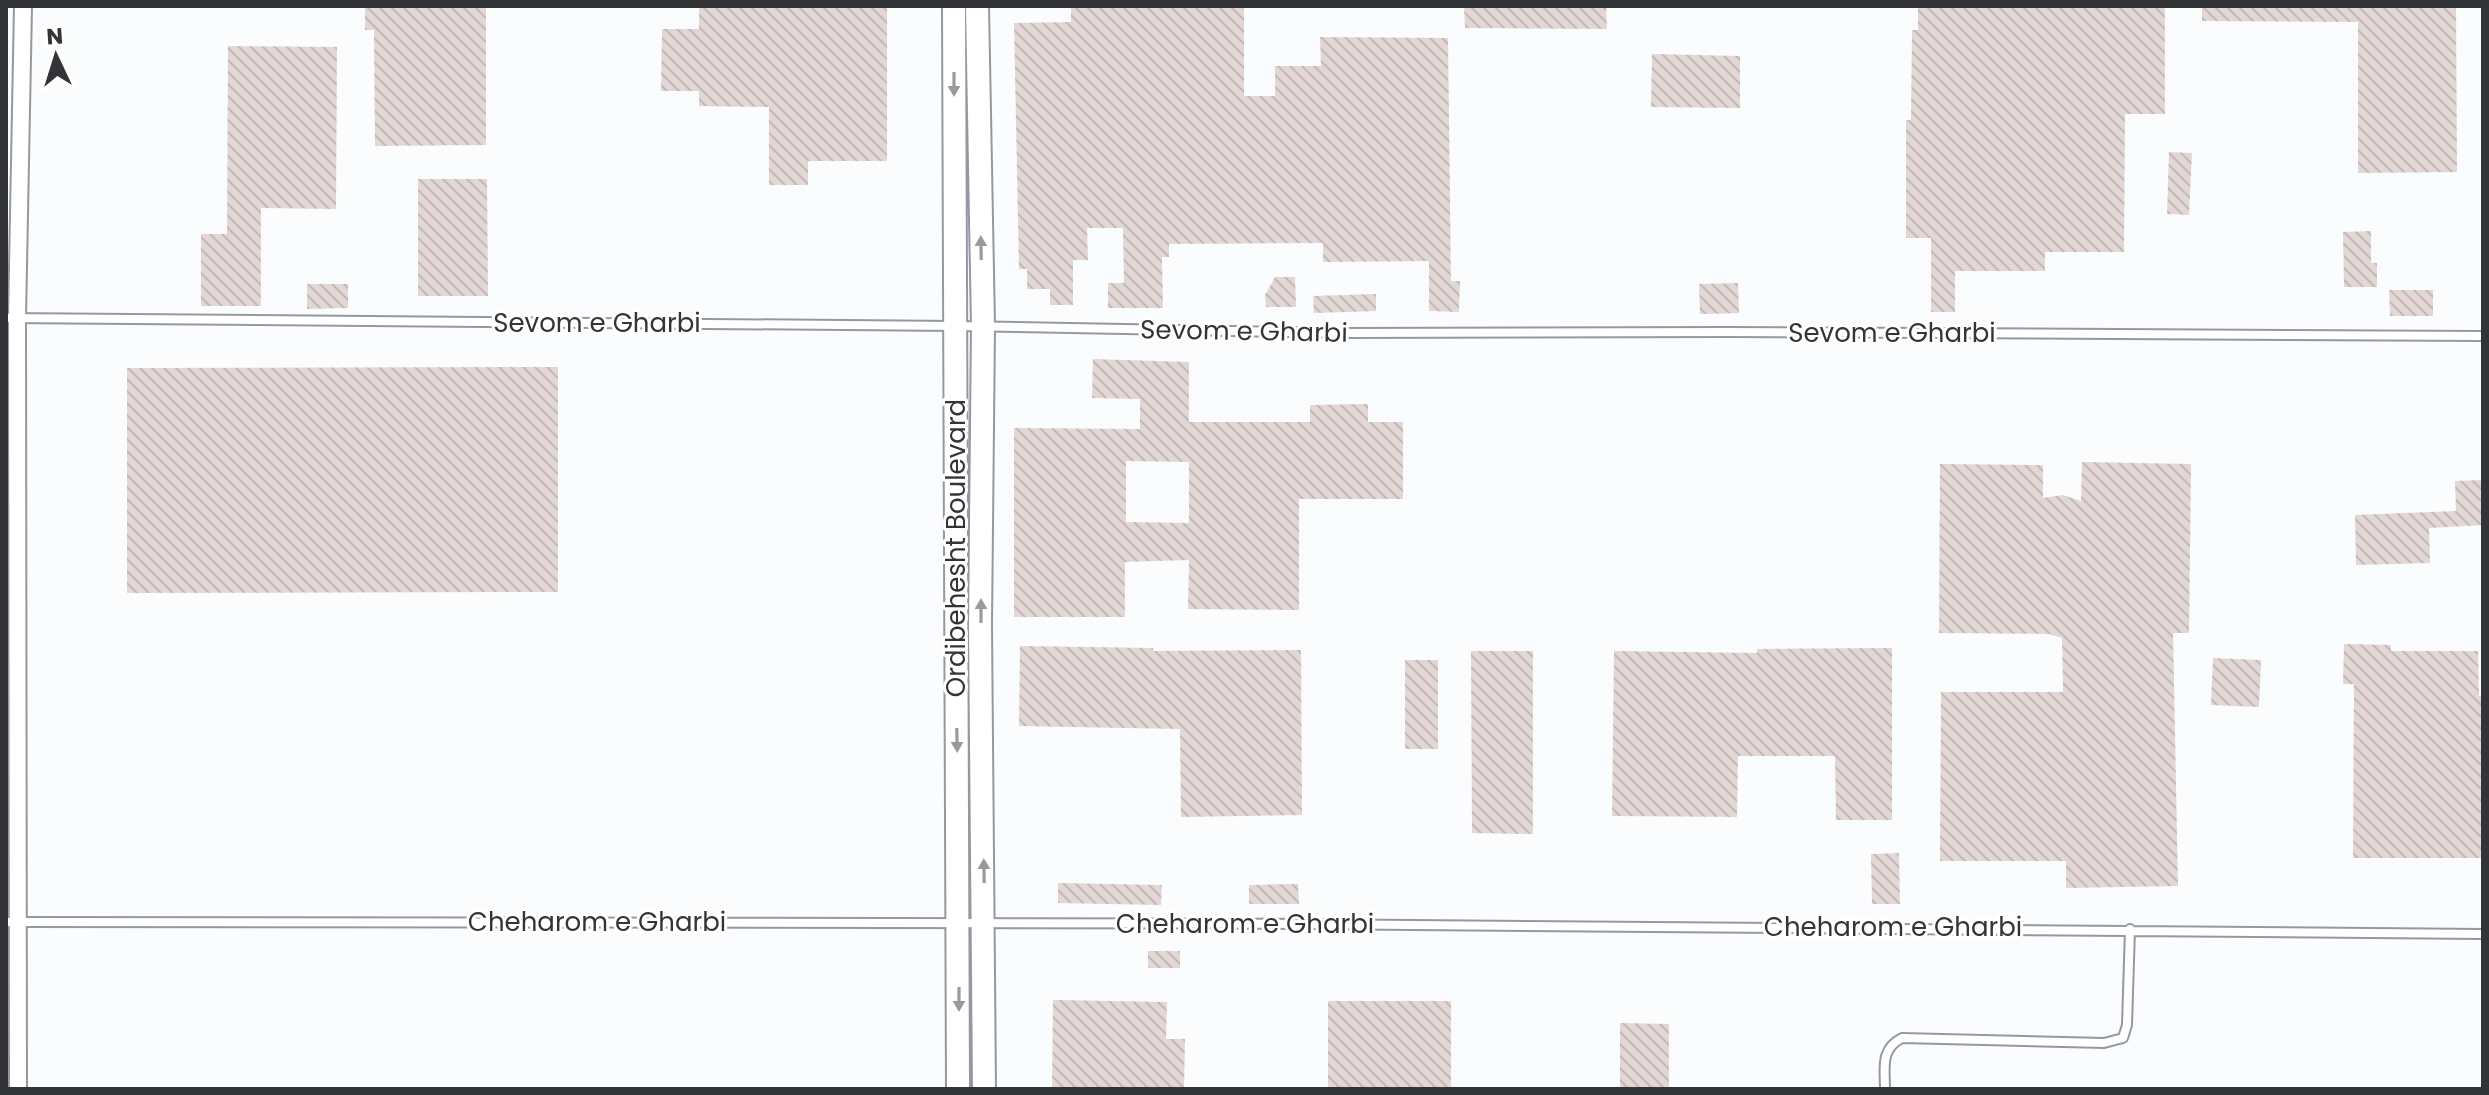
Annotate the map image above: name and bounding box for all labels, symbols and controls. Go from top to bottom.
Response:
north arrow [16,16,96,96]
text: N [45,21,64,53]
one-way arrow [948,72,960,97]
one-way arrow [975,235,987,260]
street label: Sevom e Gharbi [493,305,701,341]
street label: Sevom e Gharbi [1140,311,1348,351]
street label: Sevom e Gharbi [1788,315,1996,351]
street label: Ordibehesht Boulevard [938,399,974,697]
one-way arrow [974,598,987,623]
one-way arrow [951,728,963,753]
one-way arrow [978,858,990,883]
street label: Cheharom e Gharbi [468,904,726,940]
street label: Cheharom e Gharbi [1116,906,1374,942]
street label: Cheharom e Gharbi [1764,909,2022,945]
one-way arrow [953,987,965,1012]

